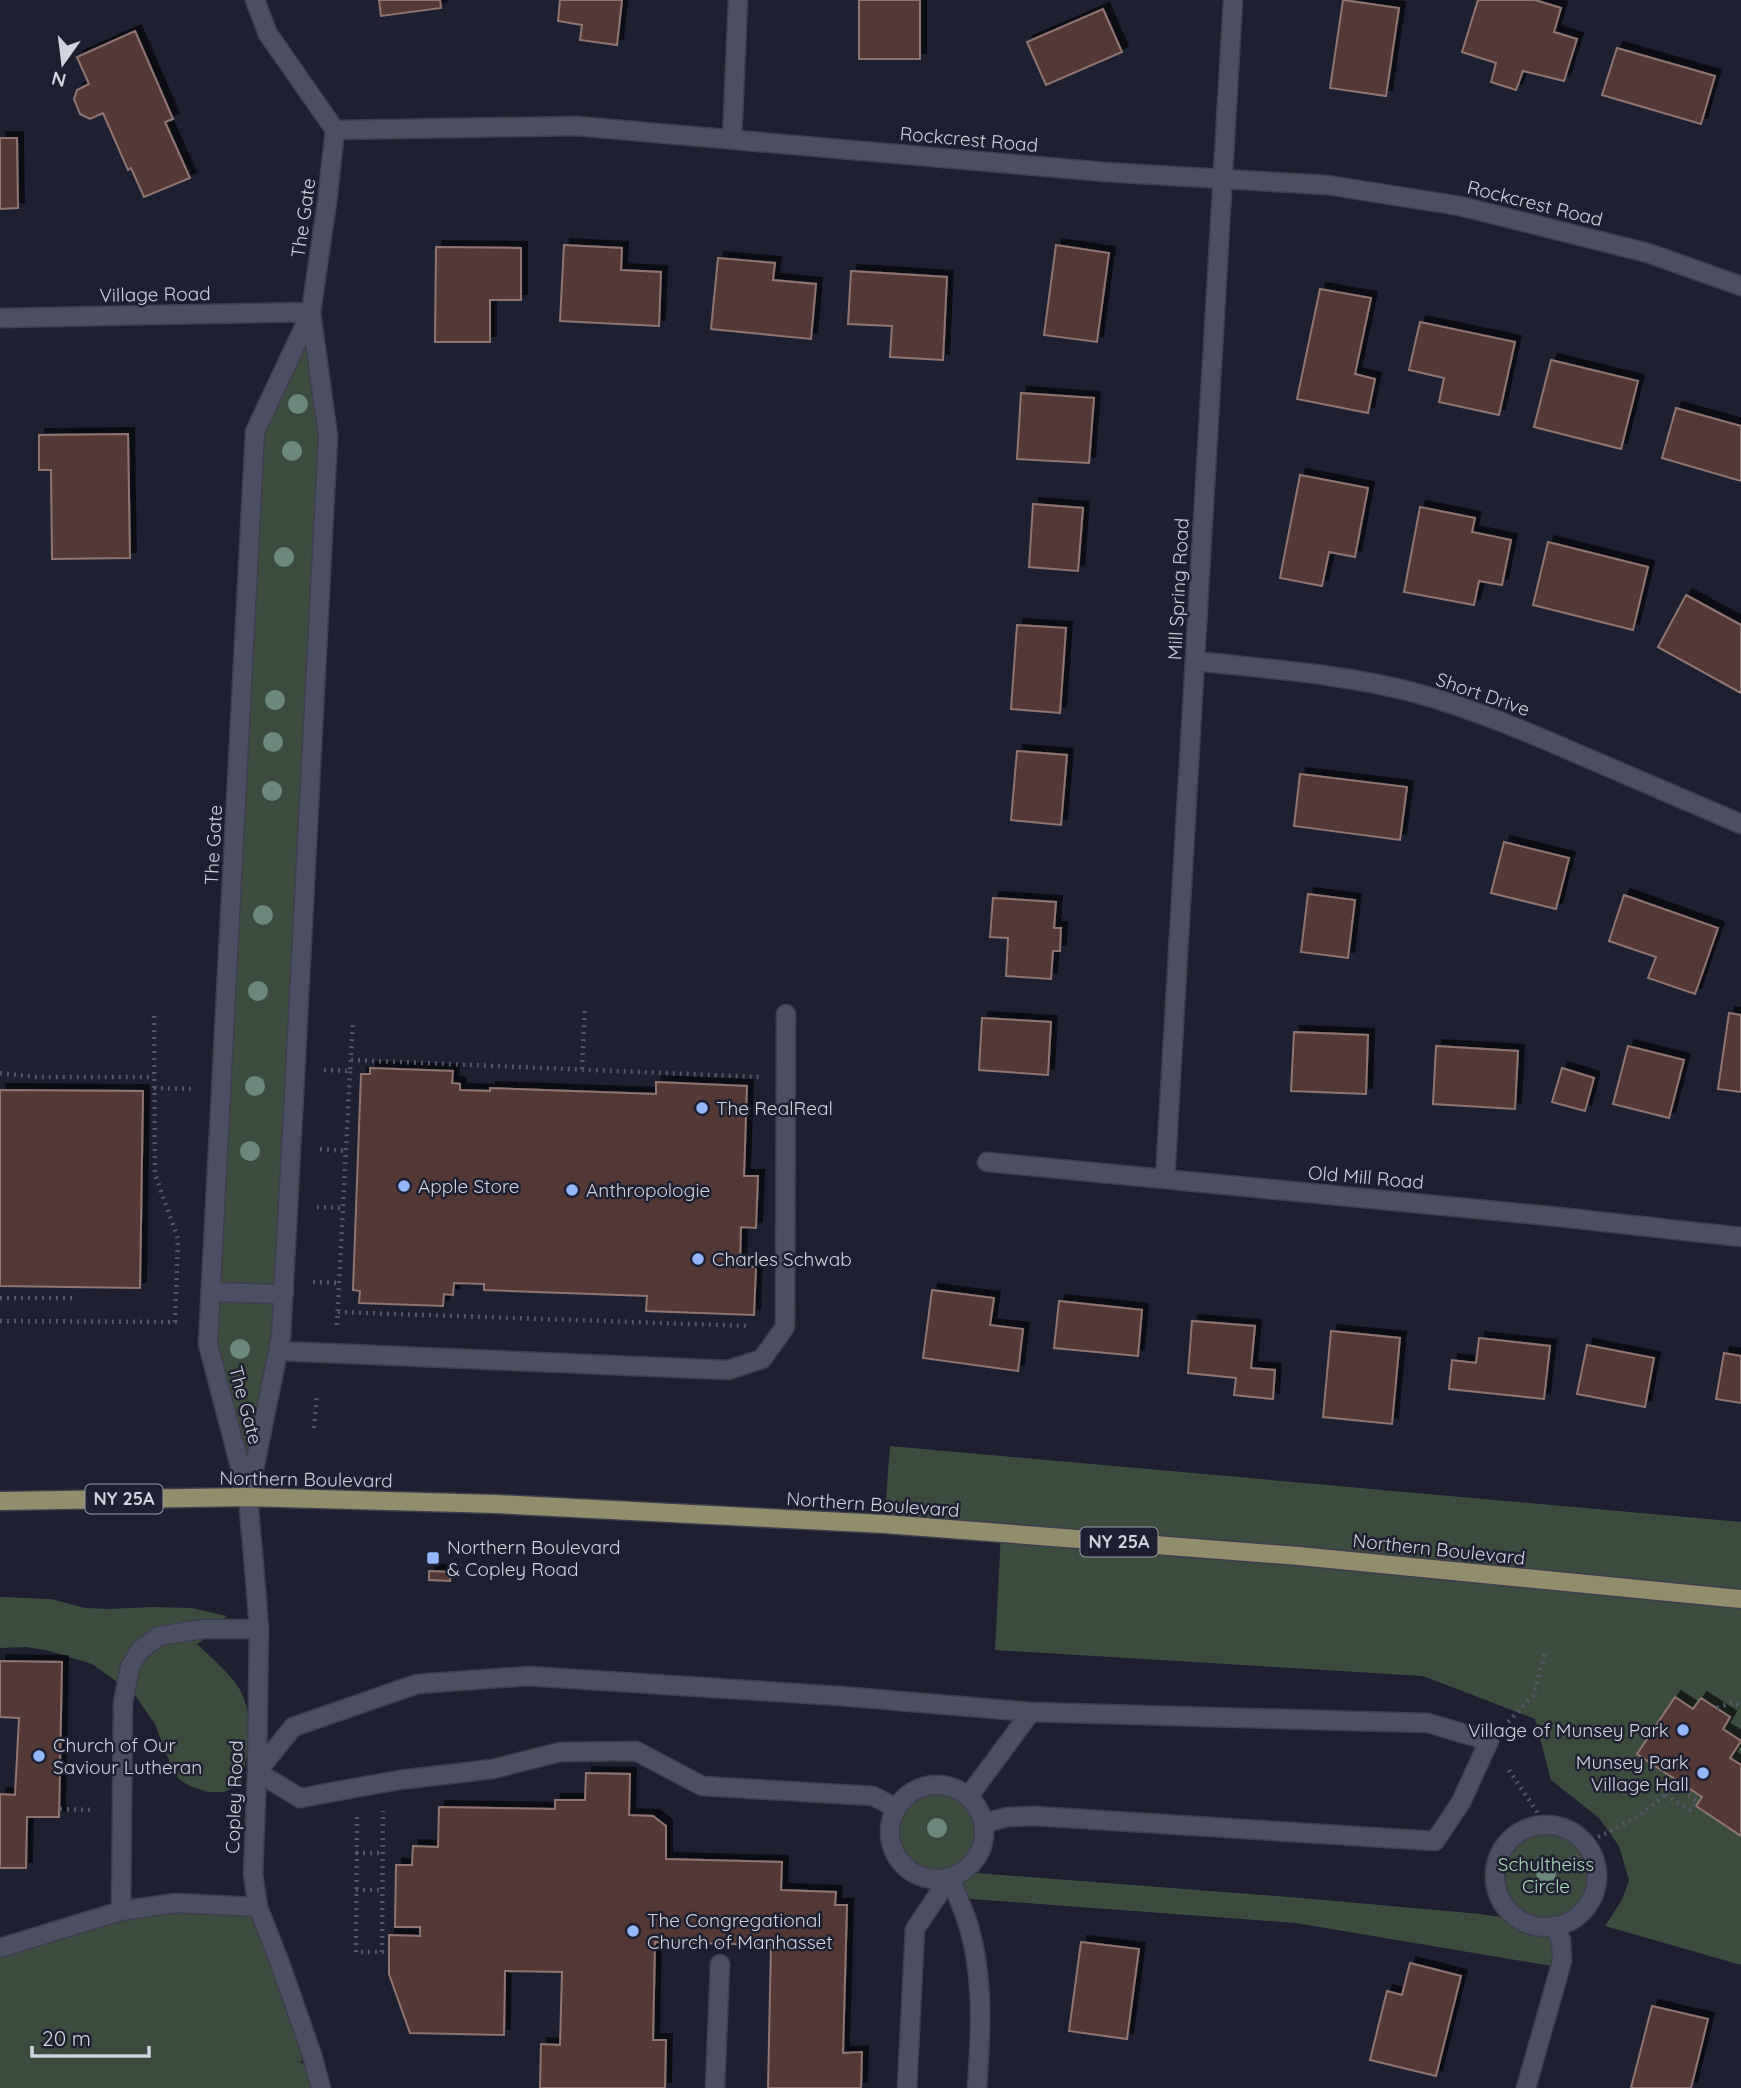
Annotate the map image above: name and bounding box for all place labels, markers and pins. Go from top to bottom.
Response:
place label: The RealReal [716,1096,833,1120]
marker: The RealReal [694,1100,710,1116]
place label: Apple Store [418,1174,520,1198]
marker: Apple Store [396,1178,412,1194]
place label: Anthropologie [586,1178,710,1202]
marker: Anthropologie [564,1182,580,1198]
place label: Charles Schwab [712,1247,852,1271]
marker: Charles Schwab [690,1251,706,1267]
place label: Northern Boulevard & Copley Road [447,1535,620,1581]
marker: Northern Boulevard & Copley Road [425,1550,441,1566]
place label: Village of Munsey Park [1468,1718,1669,1742]
marker: Village of Munsey Park [1675,1722,1691,1738]
place label: Church of Our Saviour Lutheran [53,1733,202,1779]
marker: Church of Our Saviour Lutheran [31,1748,47,1764]
place label: Munsey Park Village Hall [1576,1750,1689,1796]
marker: Munsey Park Village Hall [1695,1765,1711,1781]
place label: The Congregational Church of Manhasset [647,1908,833,1954]
marker: The Congregational Church of Manhasset [625,1923,641,1939]

